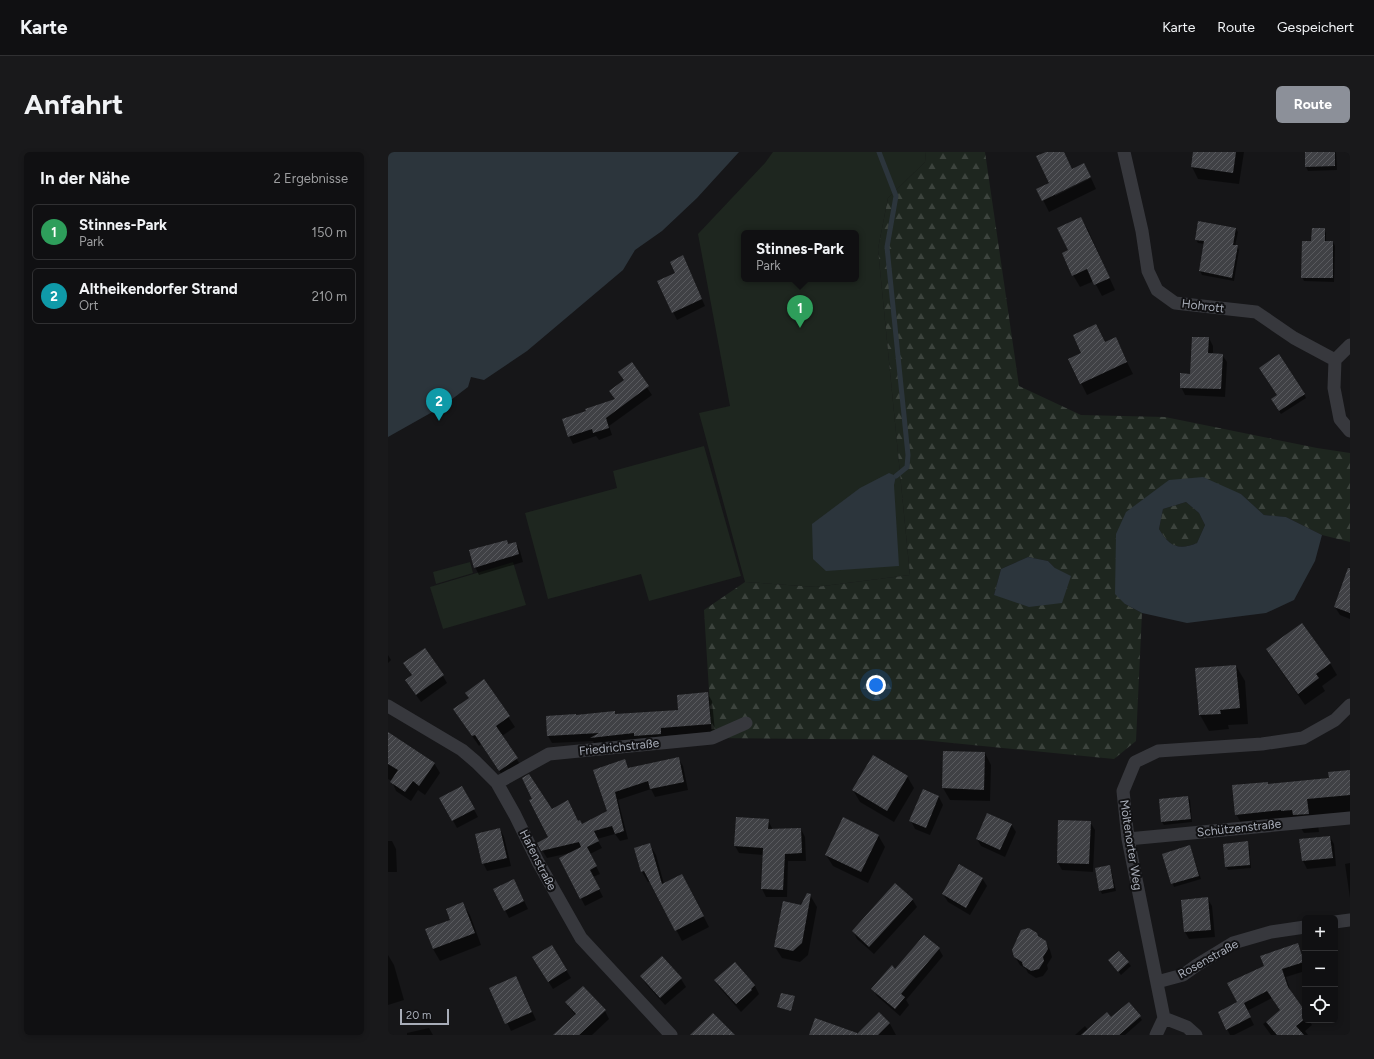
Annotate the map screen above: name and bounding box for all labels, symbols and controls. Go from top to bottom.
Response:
text: Karte [20,16,67,39]
text: Karte [1162,19,1195,36]
text: Route [1217,19,1255,36]
text: Gespeichert [1277,19,1354,36]
button: Route [1276,86,1350,123]
text: Anfahrt [24,87,123,121]
text: In der Nähe [40,168,130,188]
text: 2 Ergebnisse [274,171,348,186]
text: Stinnes-Park [79,216,167,234]
text: 1 [51,225,57,240]
text: 150 m [312,225,347,240]
popup [741,230,859,282]
text: Park [79,234,104,249]
text: Stinnes-Park [756,240,844,258]
text: Park [756,258,781,273]
text: Altheikendorfer Strand [79,280,238,298]
text: 2 [50,289,58,304]
text: 210 m [312,289,347,304]
pin: 1 [787,295,813,328]
street label: Hohrott [1181,296,1226,316]
text: Ort [79,298,98,313]
pin: 2 [426,388,452,421]
your location [866,675,886,695]
street label: Friedrichstraße [578,736,660,758]
street label: Möltenorter Weg [1117,799,1145,891]
street label: Schützenstraße [1196,817,1282,839]
street label: Hafenstraße [517,827,560,893]
map controls [1302,915,1338,1023]
button: + [1302,915,1338,951]
street label: Rosenstraße [1175,936,1241,981]
button: − [1302,951,1338,987]
button: locate [1302,987,1338,1023]
scale bar [400,1007,449,1026]
text: 20 m [406,1009,431,1022]

